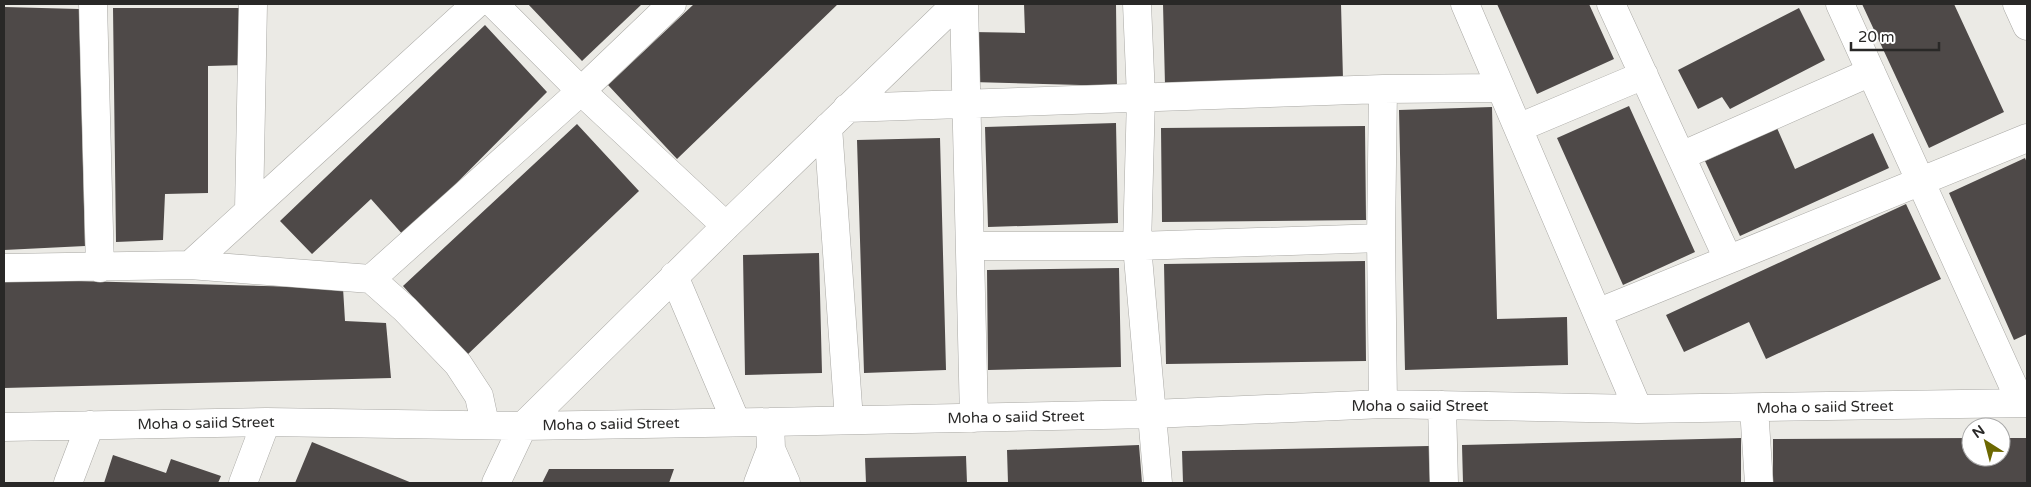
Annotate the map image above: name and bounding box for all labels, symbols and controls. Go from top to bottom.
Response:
scale bar [1851,20,1938,52]
text: 20 m [1858,28,1895,46]
street label: Moha o saiid Street [1351,397,1489,415]
street label: Moha o saiid Street [1756,397,1894,417]
street label: Moha o saiid Street [947,407,1085,427]
street label: Moha o saiid Street [137,413,275,433]
street label: Moha o saiid Street [542,414,680,434]
north arrow [1961,417,2011,467]
text: N [1969,422,1988,442]

